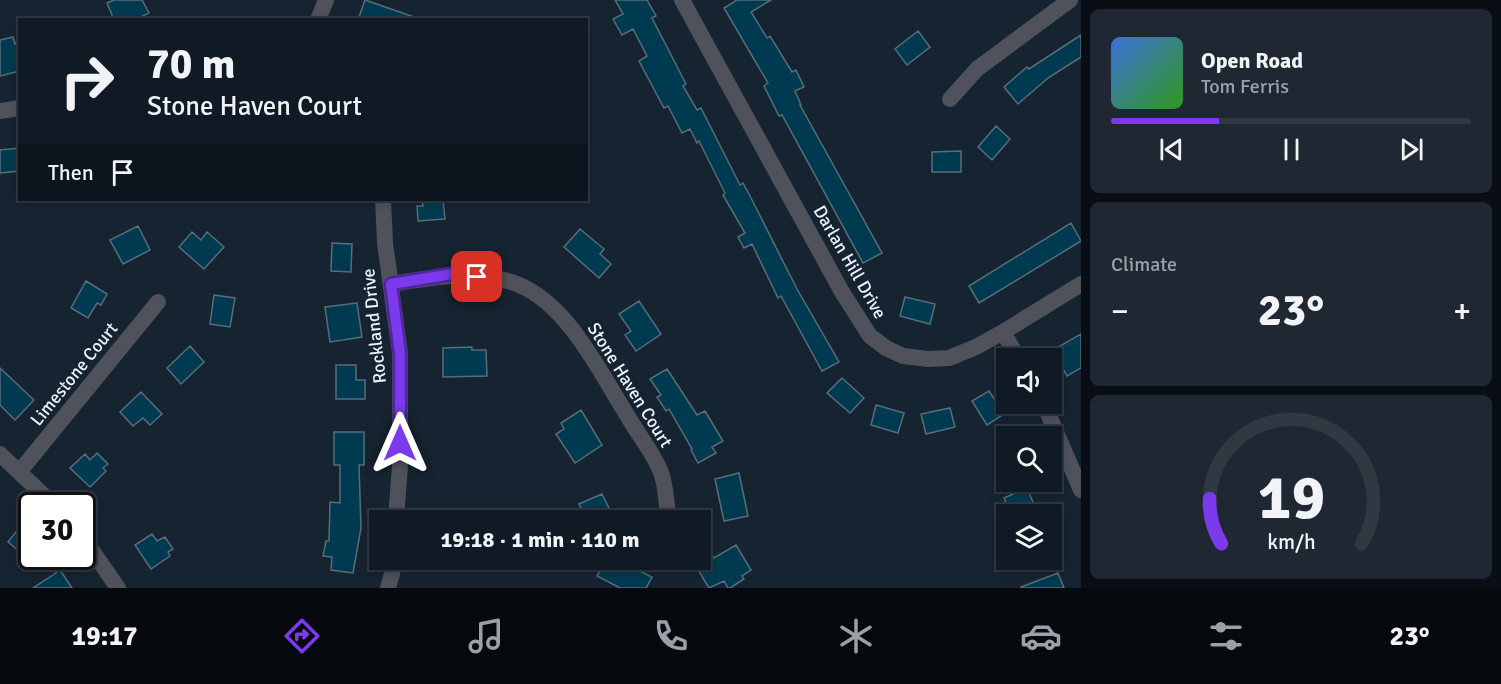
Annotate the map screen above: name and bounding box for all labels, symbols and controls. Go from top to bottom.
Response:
text: 70 m [147,39,236,90]
icon: right [48,42,126,120]
text: Open Road [1201,47,1303,74]
text: Tom Ferris [1201,74,1289,99]
text: Stone Haven Court [147,90,362,123]
icon: previous [1155,133,1188,166]
icon: pause [1275,133,1308,166]
icon: next [1395,133,1428,166]
icon: arrive [106,156,139,189]
text: Then [48,159,94,186]
street label: Darlan Hill Drive [809,201,891,323]
pin [451,251,502,302]
text: Climate [1111,252,1177,277]
icon: arrive [460,260,493,293]
street label: Rockland Drive [357,268,391,384]
text: 23° [1258,283,1324,338]
text: − [1111,291,1129,332]
text: + [1453,291,1471,332]
street label: Limestone Court [26,318,122,430]
street label: Stone Haven Court [583,318,677,452]
map controls [996,348,1062,570]
button: sound [996,348,1062,414]
position arrow [368,411,432,475]
button: search [996,426,1062,492]
text: 19 [1257,459,1325,536]
speed limit sign: 30 [18,492,96,570]
button: layers [996,504,1062,570]
text: 19:18 · 1 min · 110 m [440,526,640,553]
text: km/h [1267,529,1315,555]
icon: directions [281,615,323,657]
icon: music [465,615,507,657]
icon: phone [650,615,692,657]
icon: climate [835,615,877,657]
icon: car [1020,615,1062,657]
icon: filters [1205,615,1247,657]
text: 19:17 [71,620,138,653]
text: 23° [1390,620,1430,653]

